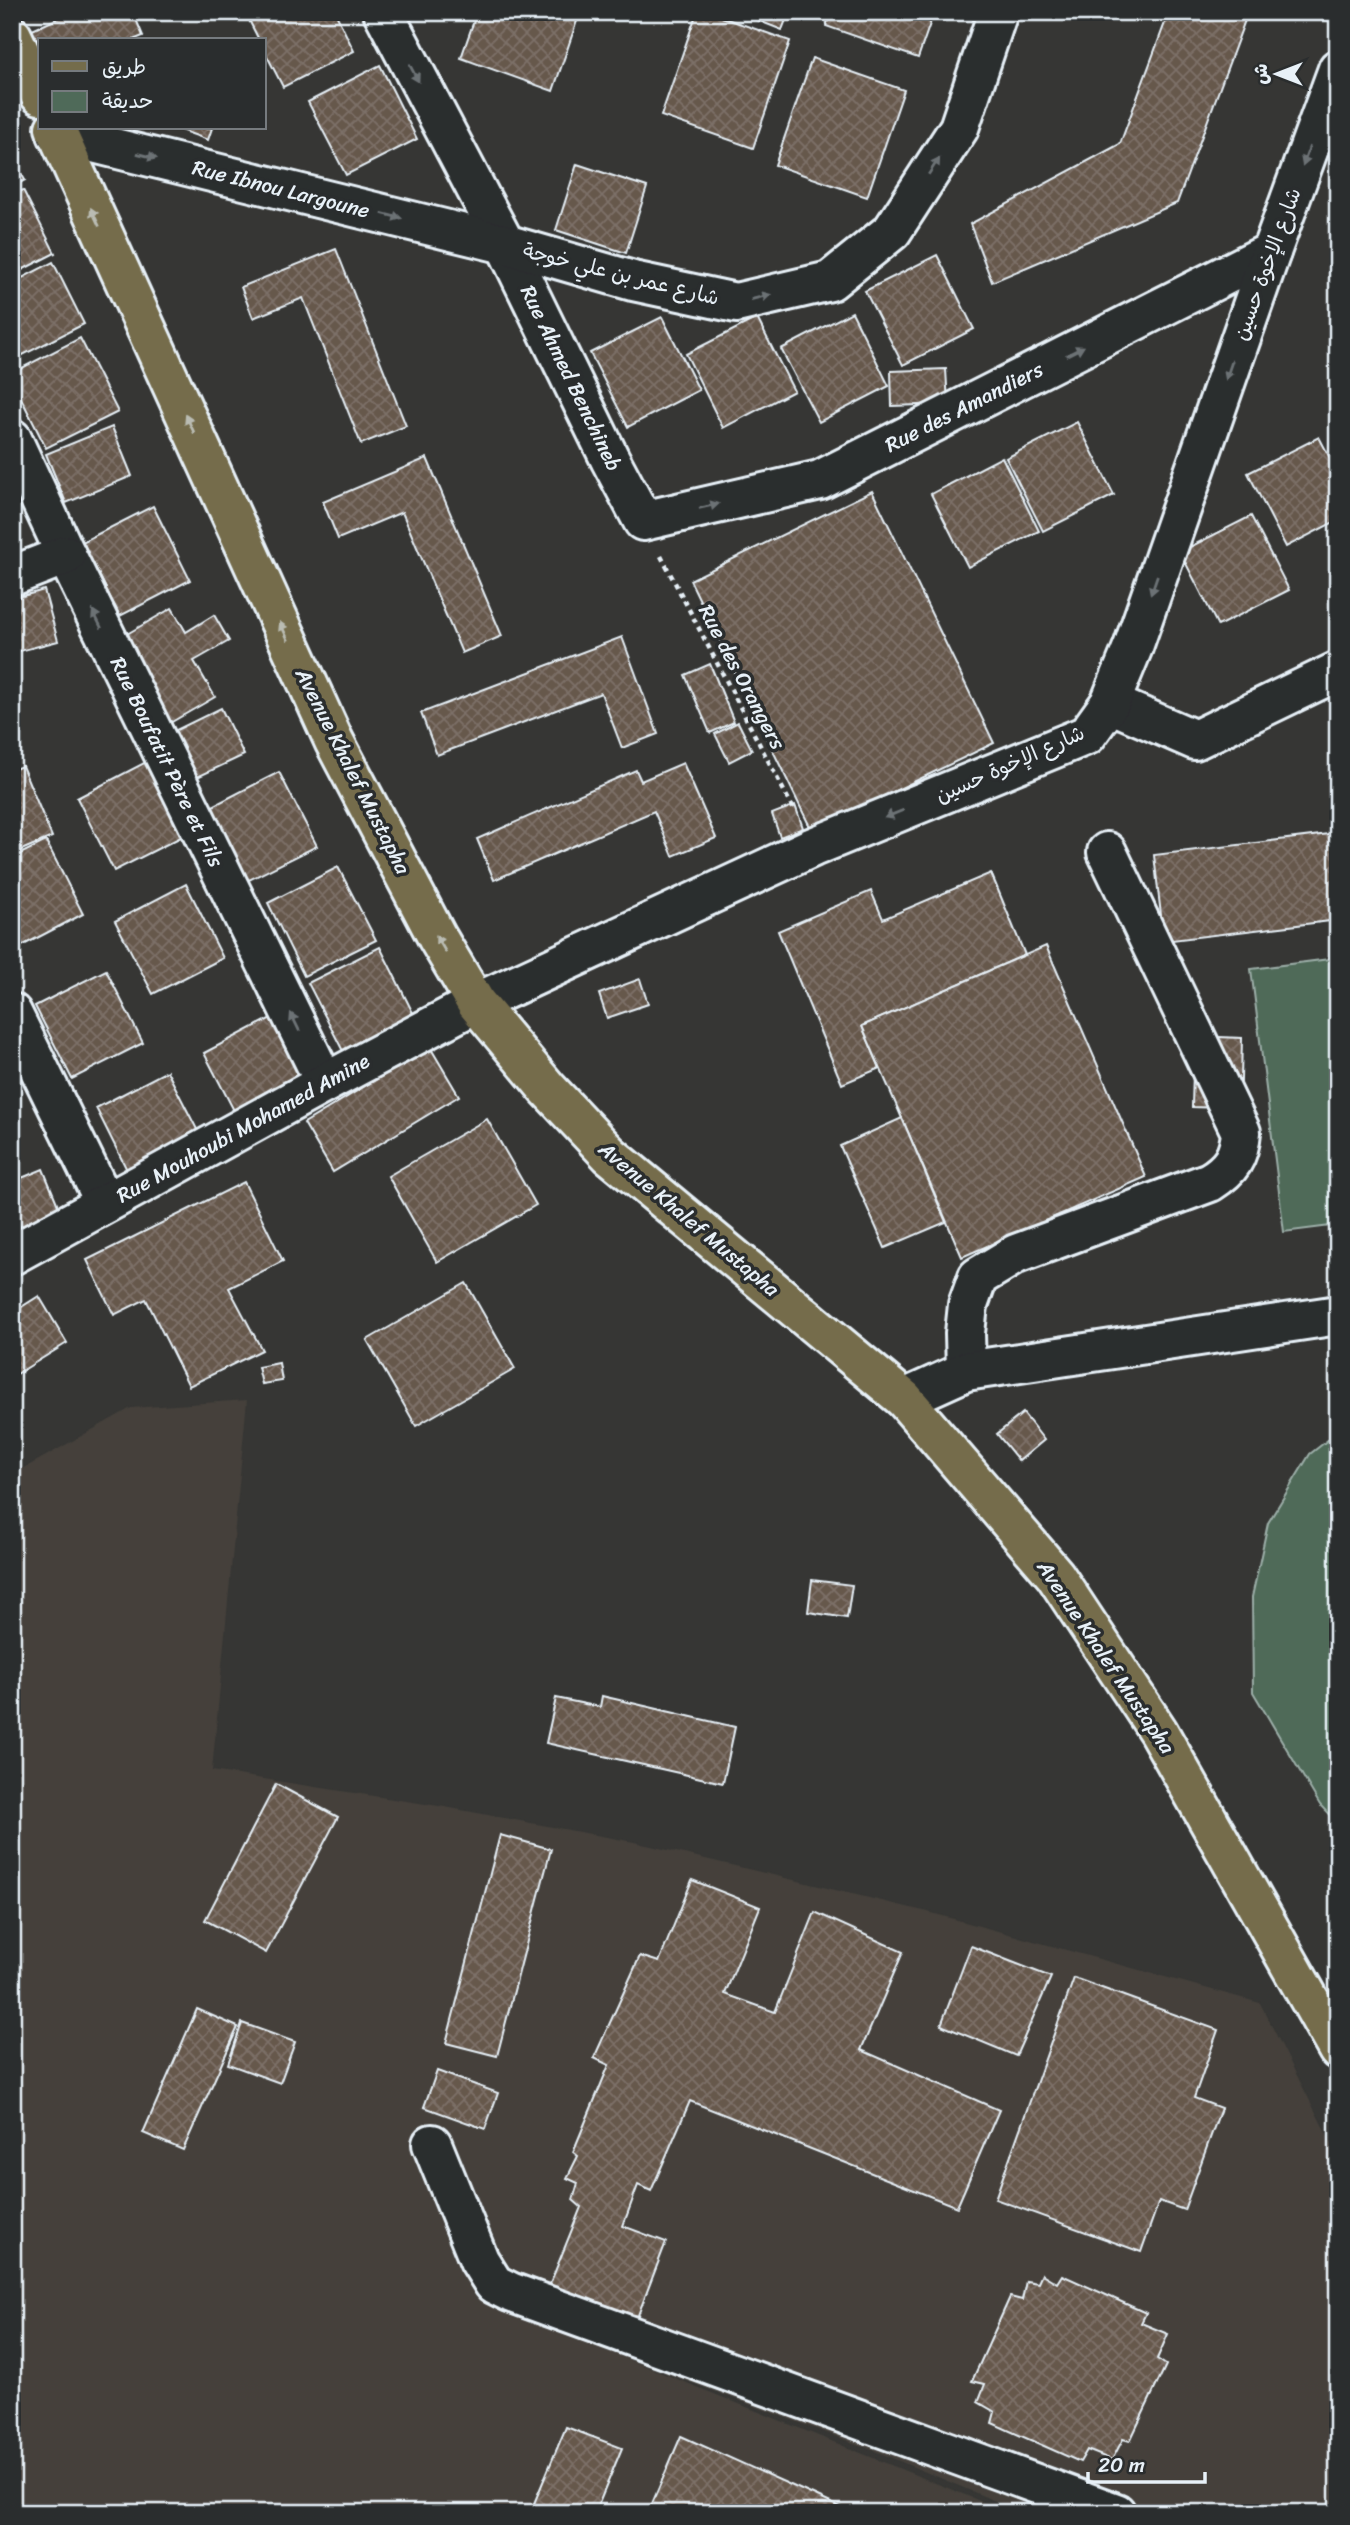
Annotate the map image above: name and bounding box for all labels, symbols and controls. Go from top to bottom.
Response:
legend [38,38,266,130]
north arrow [1242,38,1312,108]
text: طريق [102,48,146,86]
one-way arrow [408,63,420,83]
text: ش [1244,63,1277,84]
text: حديقة [102,82,153,120]
one-way arrow [1300,146,1311,167]
street label: Rue Ibnou Largoune [188,149,374,229]
one-way arrow [137,151,159,162]
one-way arrow [927,157,940,176]
street label: شارع الإخوة حسين [1222,182,1312,346]
one-way arrow [89,207,101,227]
one-way arrow [381,211,403,222]
street label: شارع عمر بن علي خوجة [519,231,723,317]
street label: Rue Ahmed Benchineb [509,278,633,478]
one-way arrow [750,291,772,302]
one-way arrow [1065,345,1085,356]
street label: Rue des Amandiers [878,351,1050,463]
one-way arrow [1223,360,1234,381]
one-way arrow [184,414,196,434]
one-way arrow [699,500,721,511]
one-way arrow [1148,575,1159,596]
street label: Rue des Orangers [688,597,797,757]
one-way arrow [92,609,103,629]
one-way arrow [278,621,290,641]
street label: Rue Boufatit Père et Fils [99,650,235,874]
street label: Avenue Khalef Mustapha [284,660,422,881]
street label: شارع الإخوة حسين [929,714,1091,814]
one-way arrow [883,809,904,820]
one-way arrow [435,934,447,953]
one-way arrow [289,1012,300,1032]
street label: Rue Mouhoubi Mohamed Amine [109,1042,377,1214]
street label: Avenue Khalef Mustapha [589,1131,789,1307]
street label: Avenue Khalef Mustapha [1026,1551,1186,1762]
scale bar [1088,2441,1205,2485]
text: 20 m [1098,2446,1145,2484]

